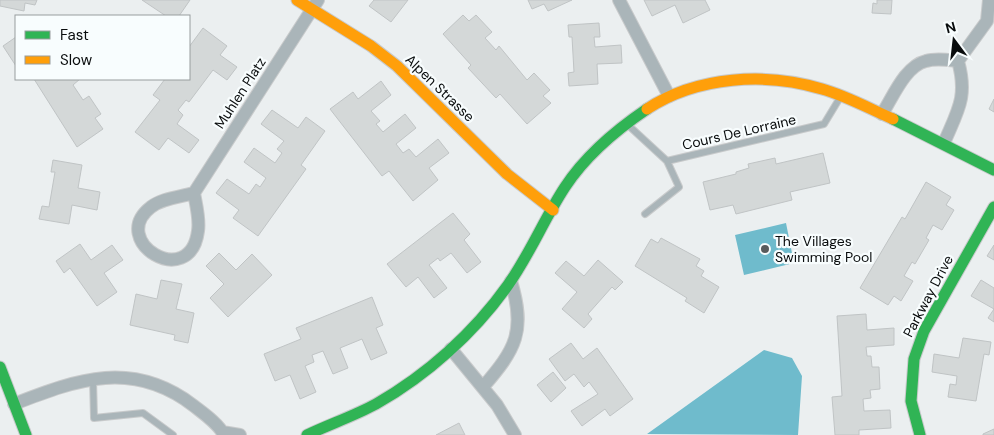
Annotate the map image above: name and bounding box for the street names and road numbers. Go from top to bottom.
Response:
street label: Alpen Strasse [402,51,478,126]
street label: Muhlen Platz [210,54,270,132]
street label: Cours De Lorraine [680,110,798,154]
street label: Parkway Drive [899,252,957,340]

